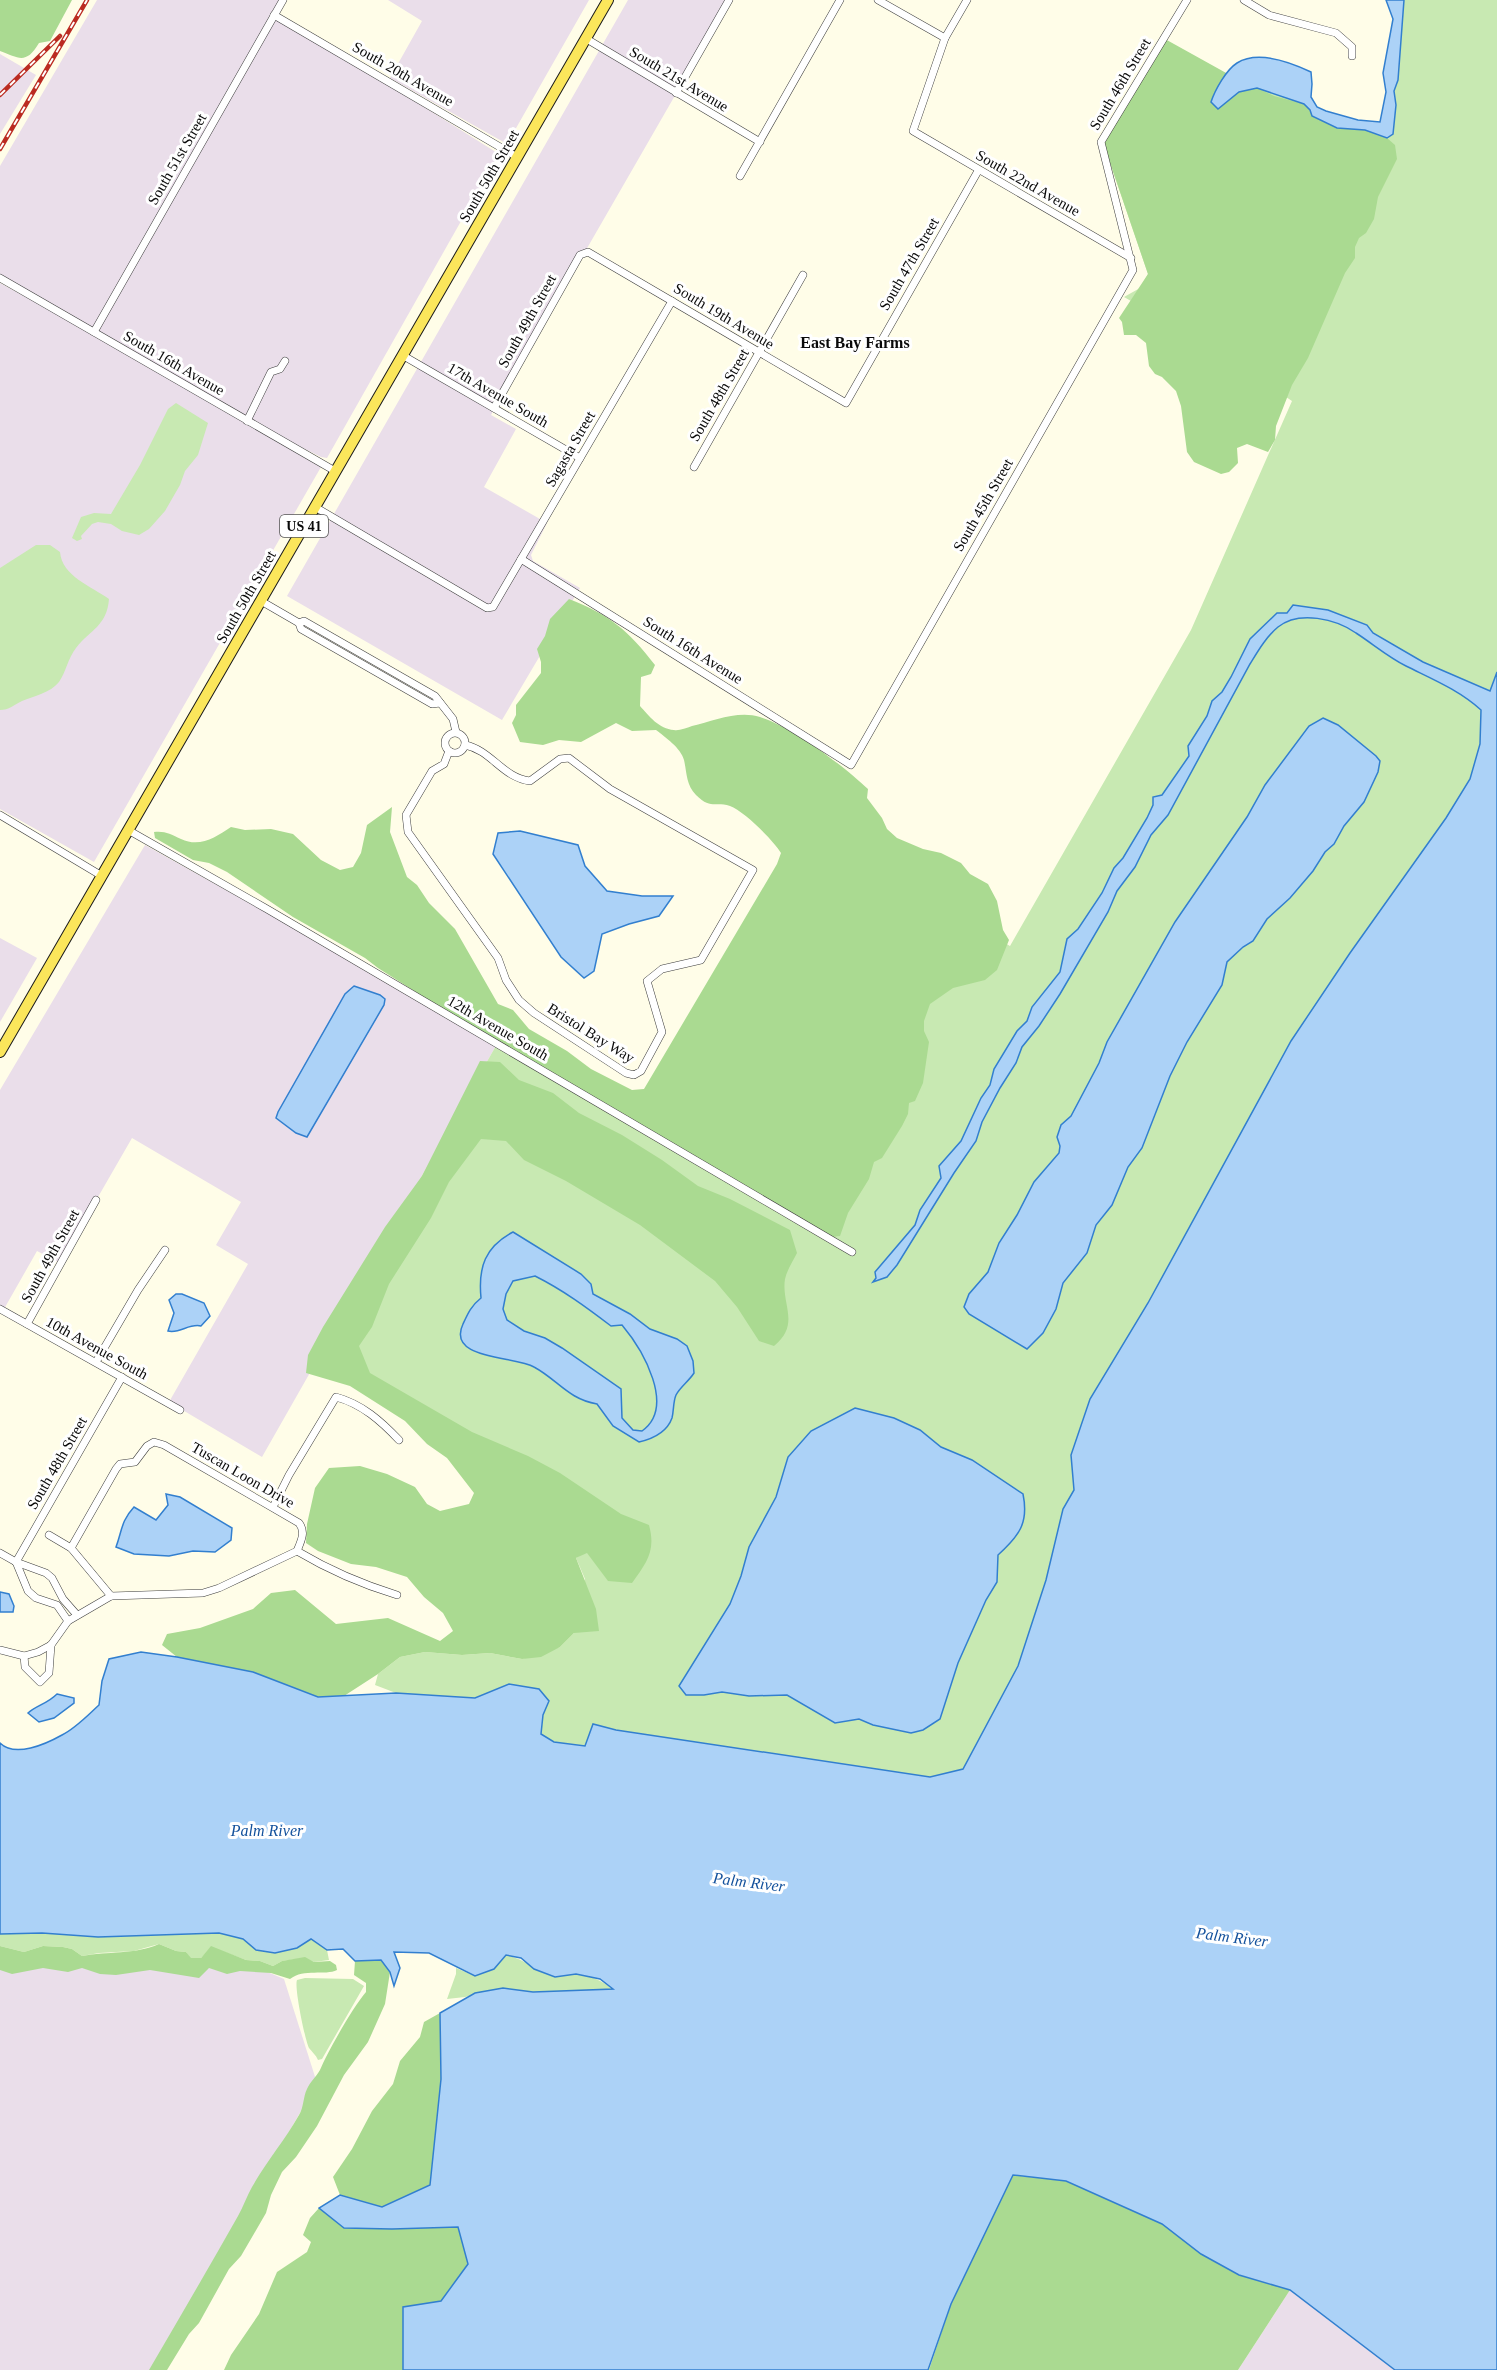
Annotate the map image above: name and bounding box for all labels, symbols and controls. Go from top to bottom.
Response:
street label: South 46th Street [1086,35,1154,133]
street label: South 20th Avenue [350,39,457,110]
street label: South 21st Avenue [627,43,732,115]
street label: South 51st Street [144,110,210,207]
street label: South 50th Street [456,126,522,225]
street label: South 22nd Avenue [973,147,1083,219]
street label: South 47th Street [876,214,942,313]
street label: South 49th Street [495,271,560,370]
street label: South 19th Avenue [671,280,777,352]
street label: South 16th Avenue [121,328,228,399]
district label: East Bay Farms [800,334,910,352]
street label: South 48th Street [686,345,752,444]
street label: 17th Avenue South [445,360,552,431]
street label: Sagasta Street [542,408,598,490]
street label: South 45th Street [950,455,1016,554]
road number: US 41 [280,515,328,537]
street label: South 50th Street [213,547,279,646]
street label: South 16th Avenue [640,613,746,687]
street label: 12th Avenue South [445,993,552,1064]
street label: Bristol Bay Way [545,1000,638,1066]
street label: South 49th Street [18,1206,83,1305]
street label: 10th Avenue South [43,1313,151,1383]
street label: South 48th Street [24,1413,90,1512]
street label: Tuscan Loon Drive [189,1439,298,1511]
water label: Palm River [230,1822,304,1839]
water label: Palm River [711,1869,787,1895]
water label: Palm River [1194,1924,1270,1950]

